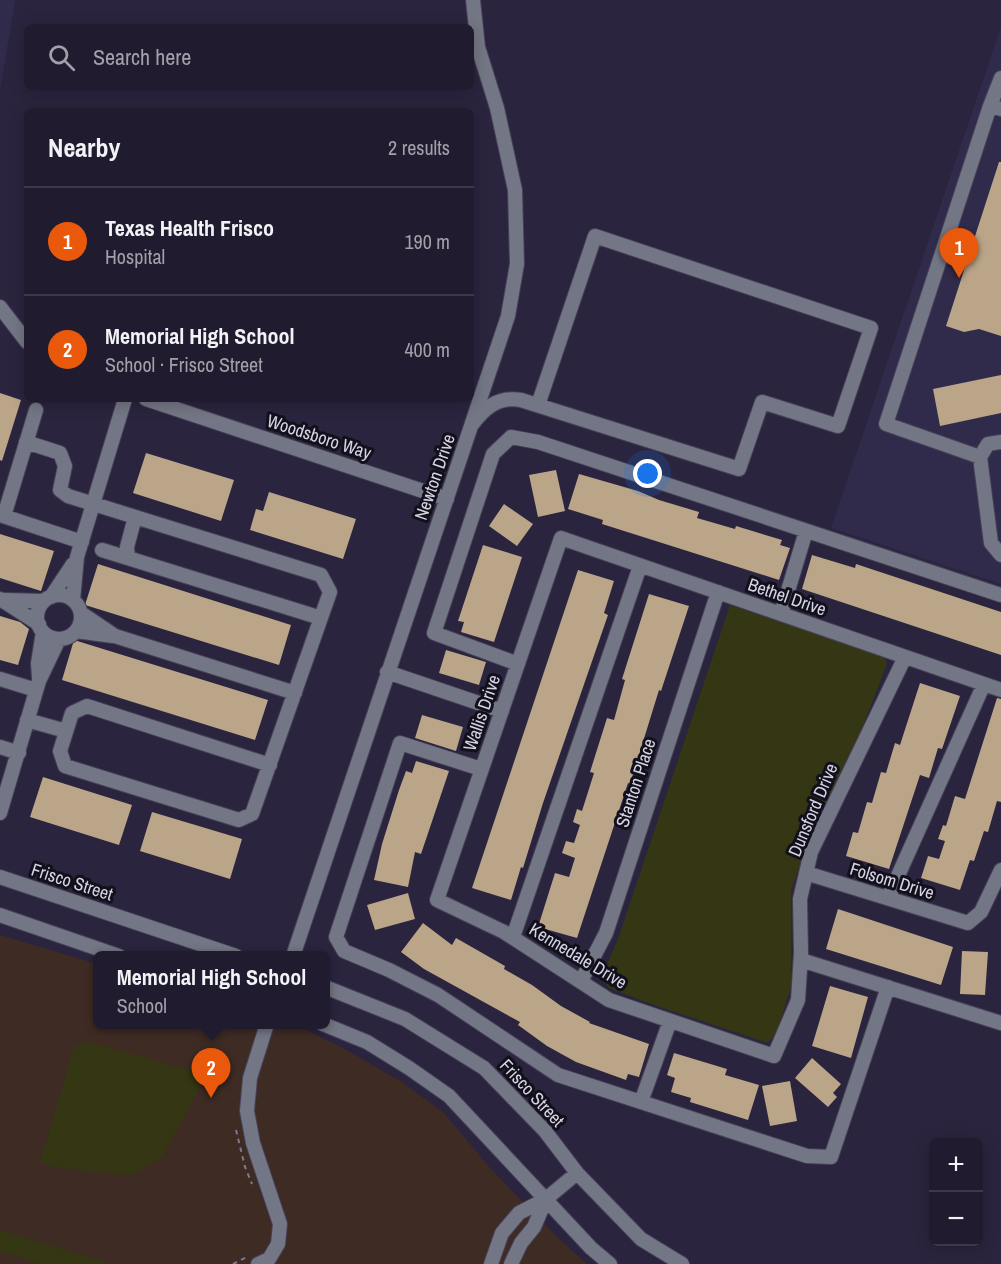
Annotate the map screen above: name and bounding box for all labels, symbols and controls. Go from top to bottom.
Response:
search box [24,24,474,90]
icon: search [45,41,78,74]
text: Search here [93,42,191,72]
text: Nearby [48,130,120,165]
text: 2 results [388,134,450,161]
text: Texas Health Frisco [105,213,274,243]
text: 1 [63,228,72,255]
text: 190 m [404,228,450,255]
pin: 1 [940,228,978,278]
text: Hospital [105,243,165,270]
text: Memorial High School [105,321,294,351]
text: 2 [63,336,72,363]
text: 400 m [404,336,450,363]
text: School · Frisco Street [105,351,263,378]
street label: Woodsboro Way [264,408,375,465]
street label: Newton Drive [408,430,461,523]
your location [633,459,662,488]
street label: Bethel Drive [745,571,830,622]
street label: Wallis Drive [457,671,506,754]
street label: Stanton Place [609,735,662,830]
street label: Dunsford Drive [782,759,843,860]
street label: Folsom Drive [847,856,937,905]
street label: Frisco Street [28,857,116,906]
street label: Kennedale Drive [525,917,632,995]
popup [93,951,330,1029]
text: Memorial High School [117,962,306,992]
text: School [117,992,167,1019]
pin: 2 [192,1048,230,1098]
street label: Frisco Street [494,1053,570,1132]
map controls [929,1138,983,1246]
button: + [929,1138,983,1192]
button: − [929,1192,983,1246]

